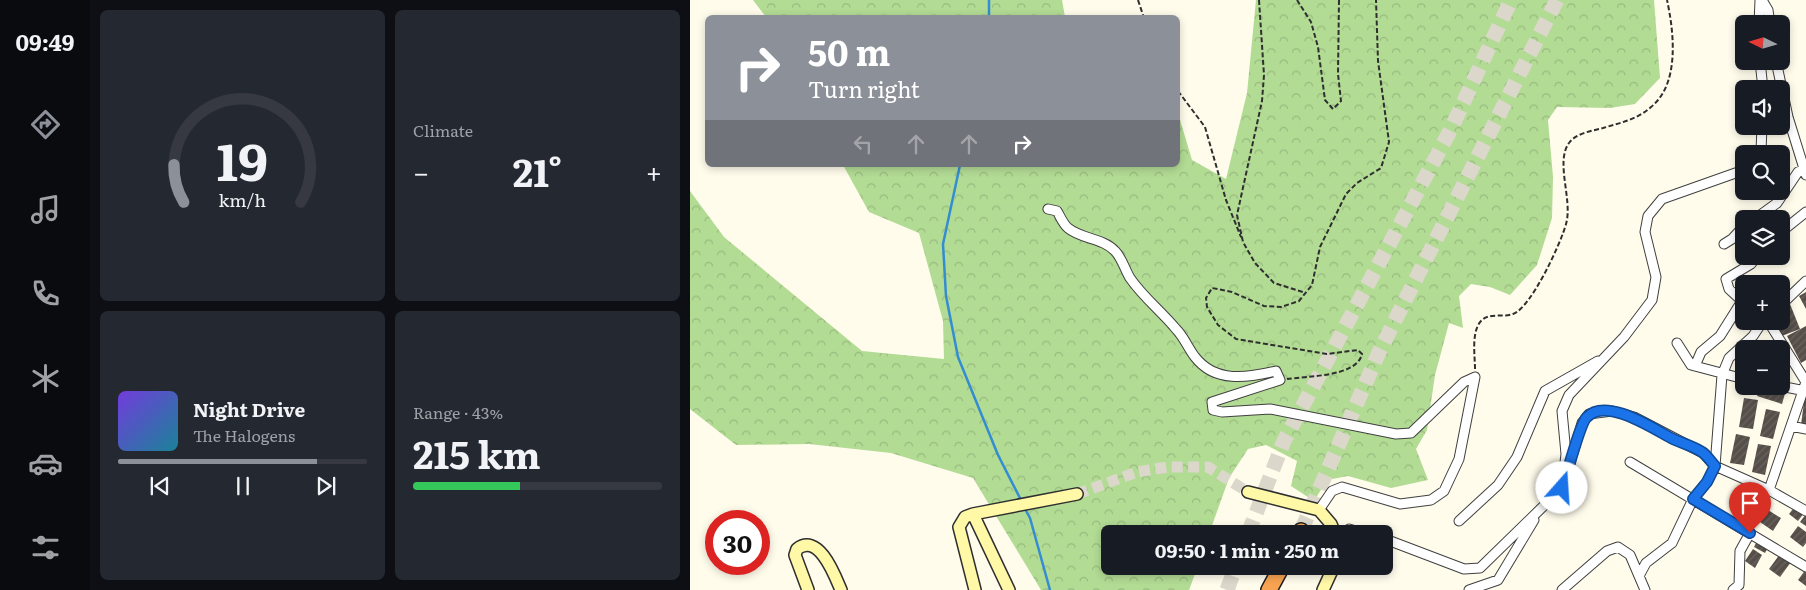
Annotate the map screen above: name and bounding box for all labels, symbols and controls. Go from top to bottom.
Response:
north arrow [1735,15,1790,70]
map controls [1735,15,1790,395]
text: 09:49 [15,25,75,58]
text: 50 m [808,25,891,77]
icon: right [725,35,790,100]
text: Turn right [808,72,920,105]
button: sound [1735,80,1790,135]
icon: directions [28,107,63,142]
text: Climate [413,118,473,142]
text: 19 [217,120,268,197]
icon: left [849,130,877,158]
icon: ahead [902,130,930,158]
icon: ahead [955,130,983,158]
icon: right [1008,130,1036,158]
text: 21° [513,142,562,199]
button: search [1735,145,1790,200]
text: − [413,150,429,192]
text: + [646,150,662,192]
text: km/h [219,186,266,213]
icon: music [28,192,63,227]
button: layers [1735,210,1790,265]
button: + [1735,275,1790,330]
icon: phone [28,276,63,311]
button: − [1735,340,1790,395]
icon: climate [28,361,63,396]
text: Night Drive [193,395,305,423]
text: Range · 43% [413,400,503,424]
text: The Halogens [193,423,295,447]
text: 215 km [413,424,541,481]
icon: car [28,446,63,481]
position arrow [1535,461,1587,513]
icon: previous [146,472,174,500]
icon: pause [229,472,257,500]
icon: next [312,472,340,500]
pin [1729,482,1771,533]
icon: arrive [1736,489,1764,517]
speed limit sign: 30 [705,510,770,575]
icon: filters [28,530,63,565]
text: 09:50 · 1 min · 250 m [1155,536,1339,564]

